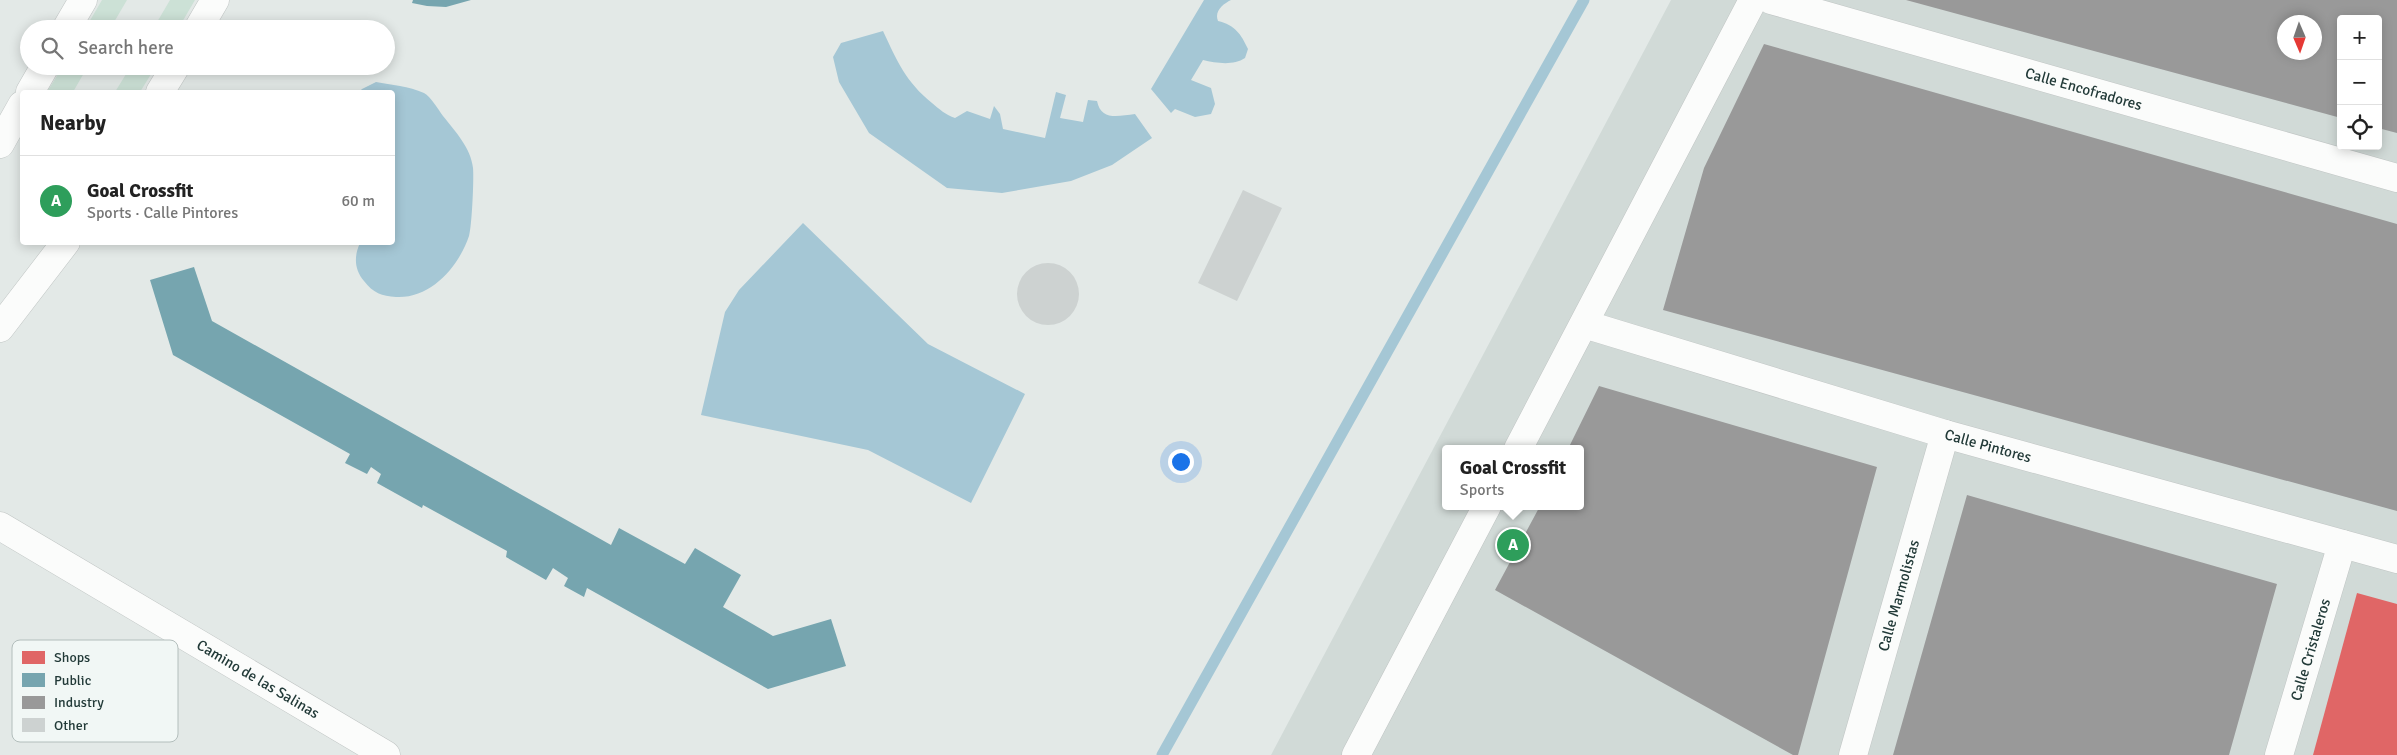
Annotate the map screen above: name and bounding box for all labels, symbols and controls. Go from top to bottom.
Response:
north arrow [2277,15,2322,60]
map controls [2337,15,2382,150]
button: + [2337,15,2382,60]
search box [20,20,395,75]
icon: search [38,34,66,62]
text: Search here [78,36,174,60]
button: − [2337,60,2382,105]
street label: Calle Encofradores [2023,64,2145,114]
button: locate [2337,105,2382,150]
text: Nearby [40,110,106,136]
text: Goal Crossfit [87,179,193,203]
text: A [51,191,61,211]
text: 60 m [341,191,375,211]
text: Sports · Calle Pintores [87,203,238,223]
street label: Calle Pintores [1943,425,2034,467]
popup [1442,445,1584,510]
your location [1168,449,1194,475]
text: Goal Crossfit [1460,456,1566,480]
text: Sports [1460,480,1504,500]
pin: A [1497,526,1529,564]
street label: Calle Marmolistas [1874,537,1923,653]
street label: Calle Cristaleros [2287,596,2334,703]
street label: Camino de las Salinas [193,636,323,723]
legend [12,640,178,742]
text: Shops [54,649,90,666]
text: Public [54,672,92,689]
text: Industry [54,694,104,711]
text: Other [54,717,89,734]

